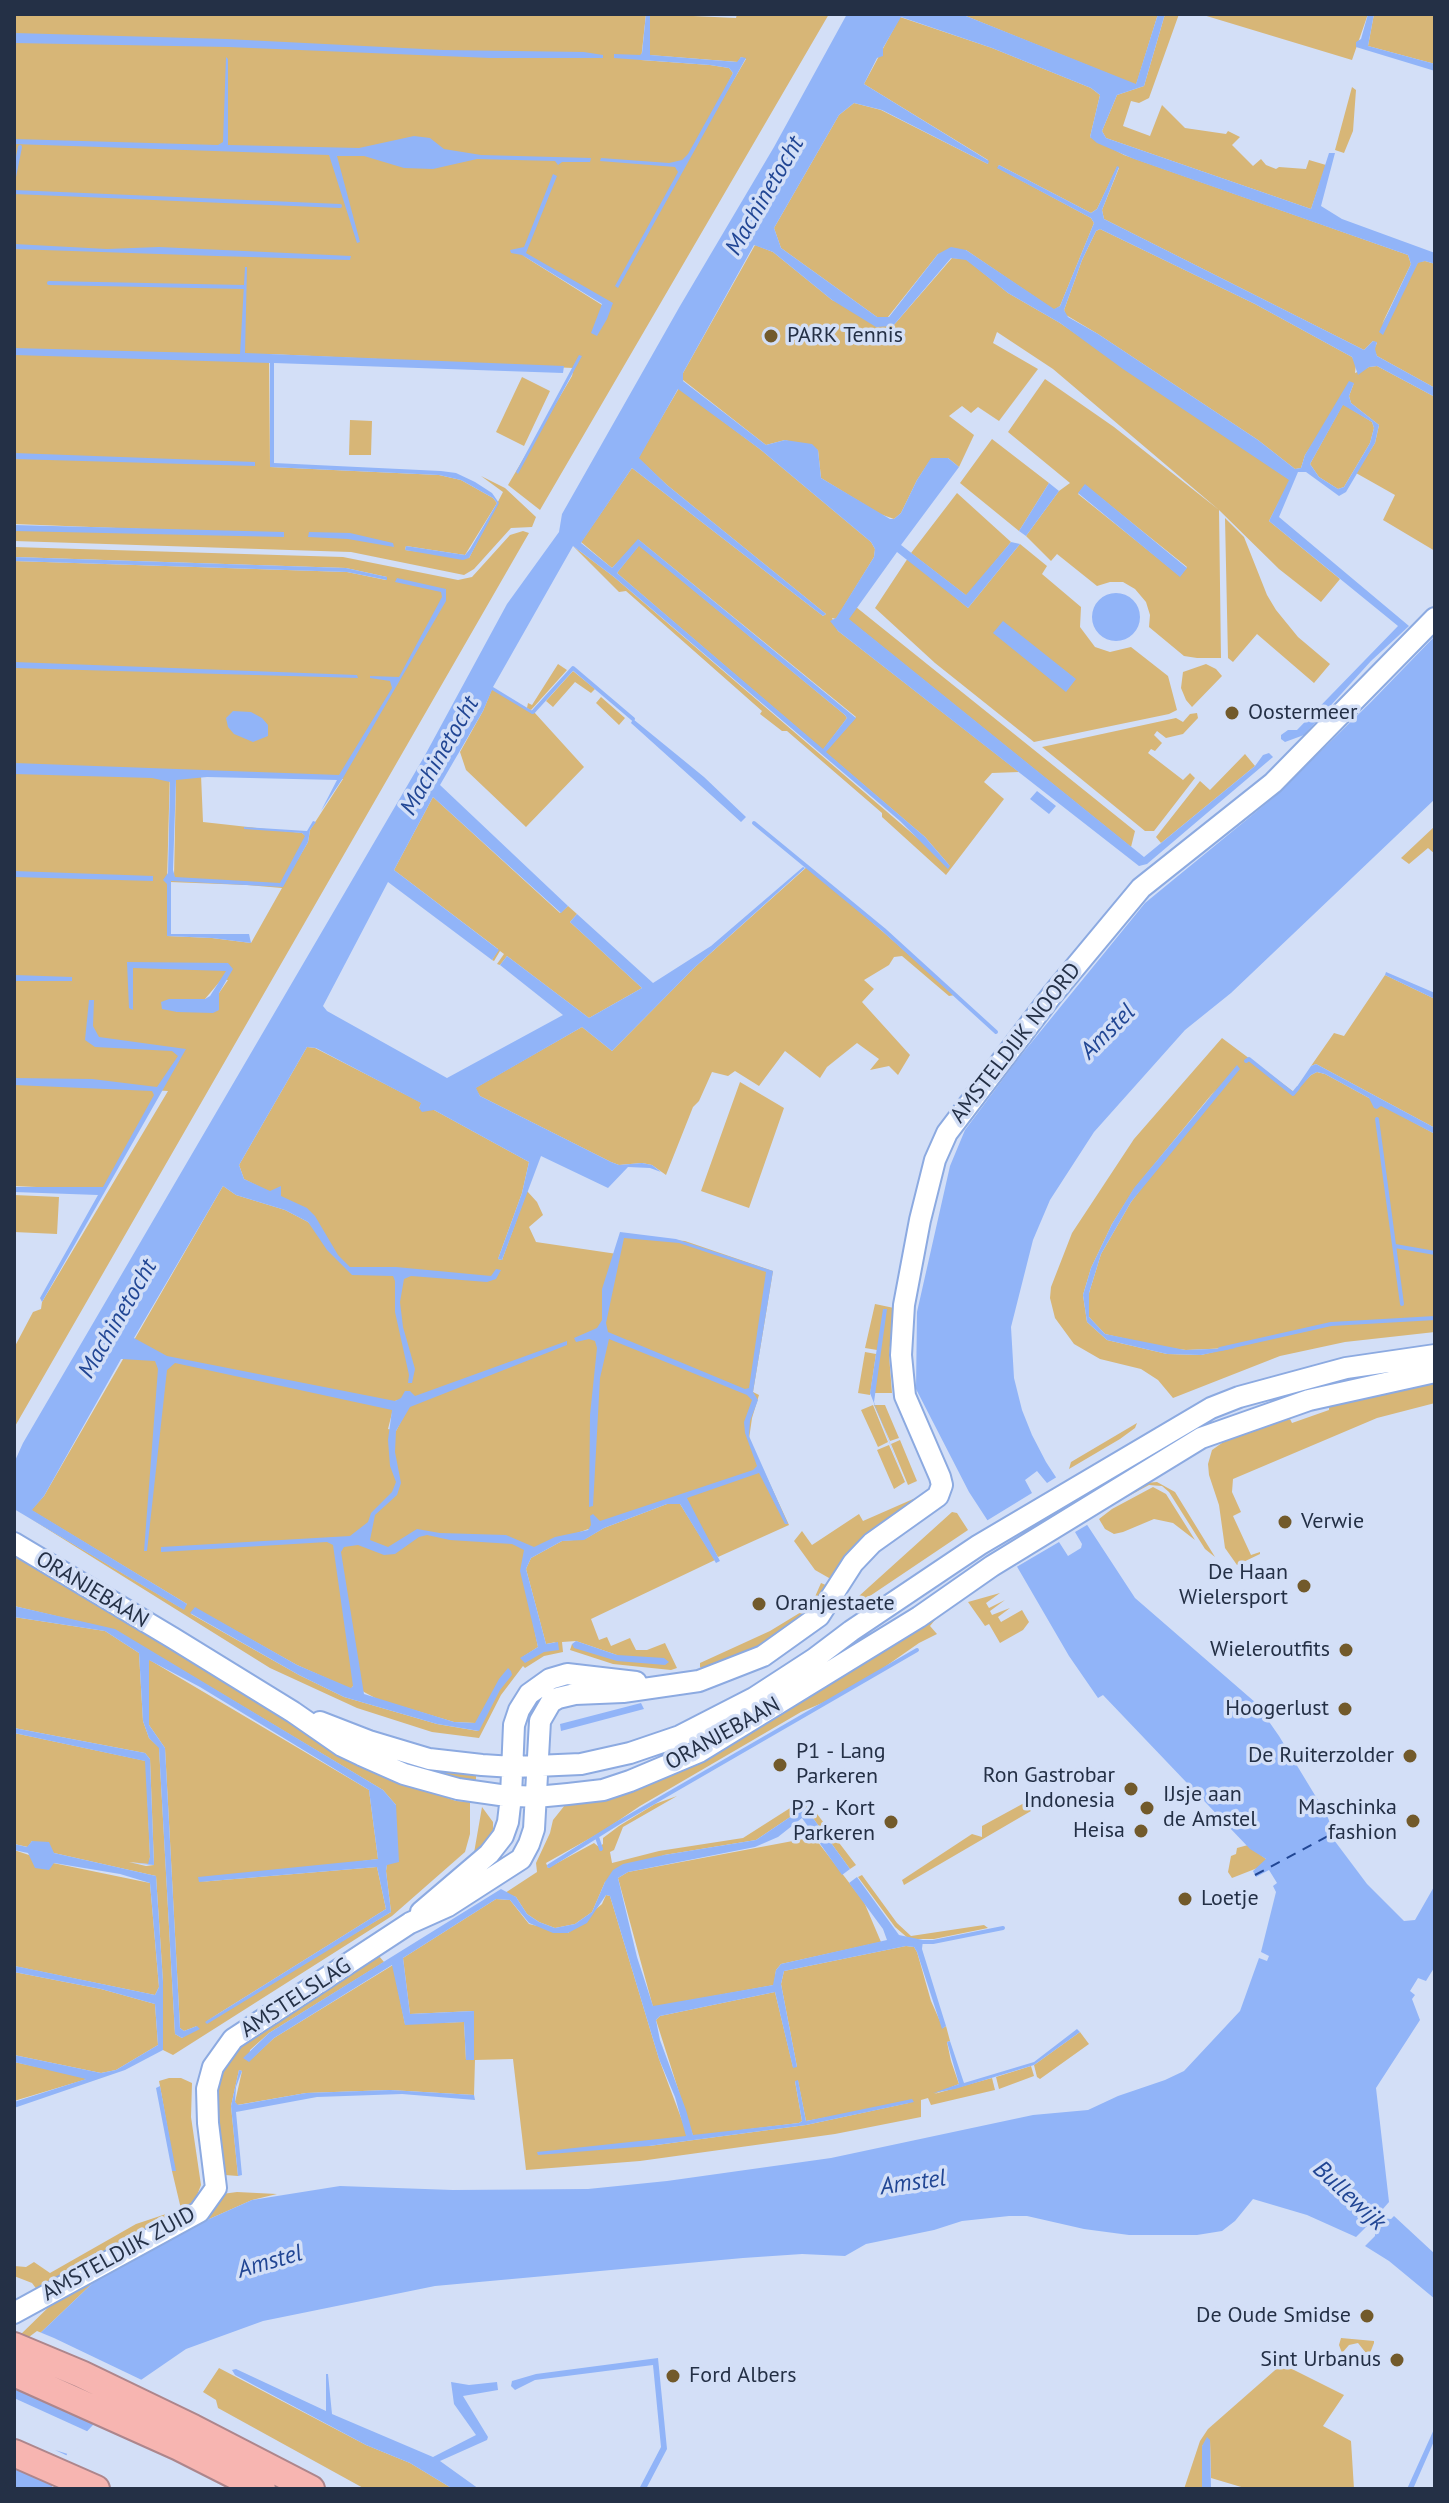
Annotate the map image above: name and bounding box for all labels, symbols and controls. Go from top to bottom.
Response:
water label: Machinetocht [719,132,811,260]
place label: PARK Tennis [787,323,903,349]
marker: PARK Tennis [762,327,780,345]
water label: Machinetocht [394,692,486,820]
place label: Oostermeer [1248,700,1357,726]
marker: Oostermeer [1223,704,1241,722]
street label: AMSTELDIJK NOORD [945,958,1087,1128]
water label: Amstel [1074,998,1142,1066]
water label: Machinetocht [72,1255,164,1383]
place label: Verwie [1301,1509,1364,1535]
marker: Verwie [1276,1513,1294,1531]
street label: ORANJEBAAN [31,1546,153,1634]
place label: De Haan Wielersport [1179,1560,1288,1612]
marker: De Haan Wielersport [1295,1577,1313,1595]
place label: Oranjestaete [775,1591,895,1617]
marker: Oranjestaete [750,1595,768,1613]
place label: Wieleroutfits [1210,1637,1330,1663]
marker: Wieleroutfits [1337,1641,1355,1659]
street label: ORANJEBAAN [661,1692,785,1776]
place label: Hoogerlust [1225,1696,1329,1722]
marker: Hoogerlust [1336,1700,1354,1718]
place label: P1 - Lang Parkeren [796,1739,886,1790]
place label: De Ruiterzolder [1248,1743,1394,1769]
marker: De Ruiterzolder [1401,1747,1419,1765]
marker: P1 - Lang Parkeren [771,1756,789,1774]
place label: Ron Gastrobar Indonesia [983,1763,1115,1814]
marker: Ron Gastrobar Indonesia [1122,1780,1140,1798]
place label: IJsje aan de Amstel [1163,1782,1257,1834]
place label: Maschinka fashion [1298,1795,1397,1846]
place label: P2 - Kort Parkeren [791,1796,875,1848]
marker: IJsje aan de Amstel [1138,1799,1156,1817]
marker: Maschinka fashion [1404,1812,1422,1830]
marker: P2 - Kort Parkeren [882,1813,900,1831]
place label: Heisa [1073,1818,1125,1844]
marker: Heisa [1132,1822,1150,1840]
place label: Loetje [1201,1886,1259,1912]
marker: Loetje [1176,1890,1194,1908]
street label: AMSTELSLAG [236,1953,356,2043]
water label: Bullewijk [1307,2155,1391,2237]
water label: Amstel [878,2164,948,2202]
street label: AMSTELDIJK ZUID [38,2201,200,2307]
water label: Amstel [234,2239,306,2285]
place label: De Oude Smidse [1196,2303,1351,2329]
marker: De Oude Smidse [1358,2307,1376,2325]
place label: Sint Urbanus [1260,2347,1381,2373]
marker: Sint Urbanus [1388,2351,1406,2369]
place label: Ford Albers [689,2363,796,2389]
marker: Ford Albers [664,2367,682,2385]

